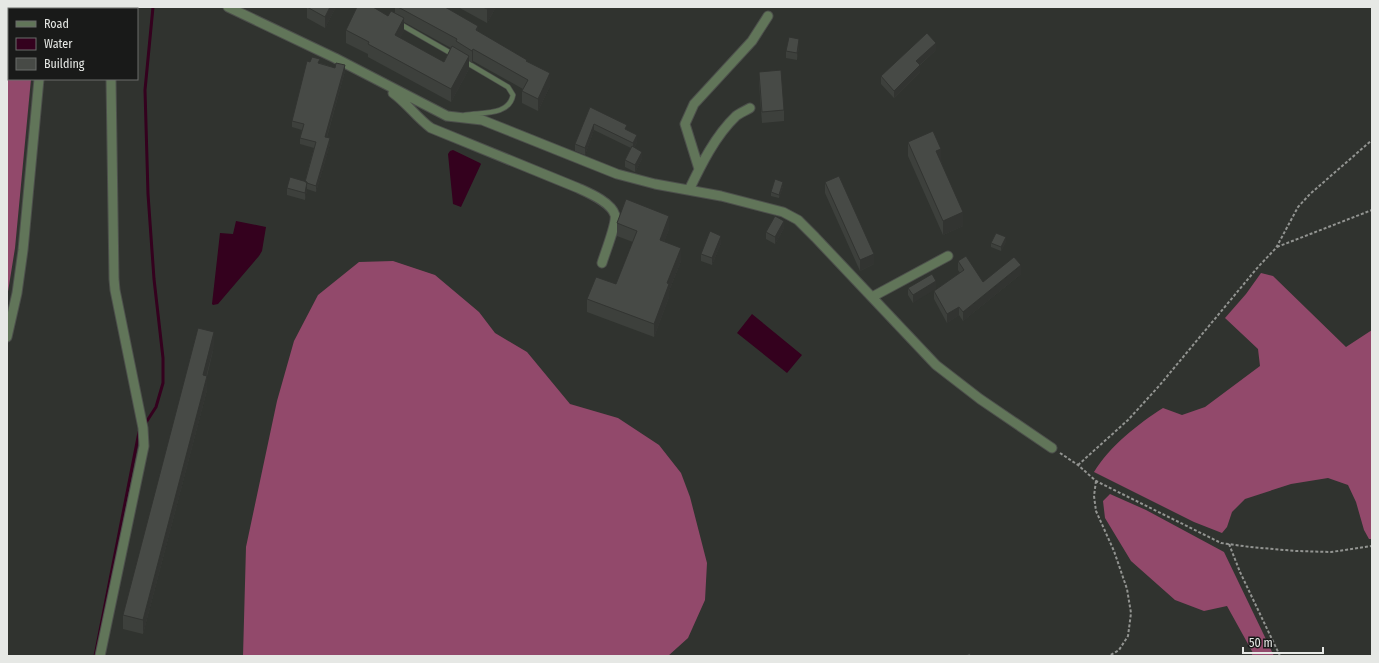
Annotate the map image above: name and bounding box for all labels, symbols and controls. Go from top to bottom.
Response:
legend [8,8,138,80]
text: Road [44,17,69,31]
text: Water [44,37,73,51]
text: Building [44,57,85,71]
scale bar [1243,629,1323,655]
text: 50 m [1249,636,1273,650]

